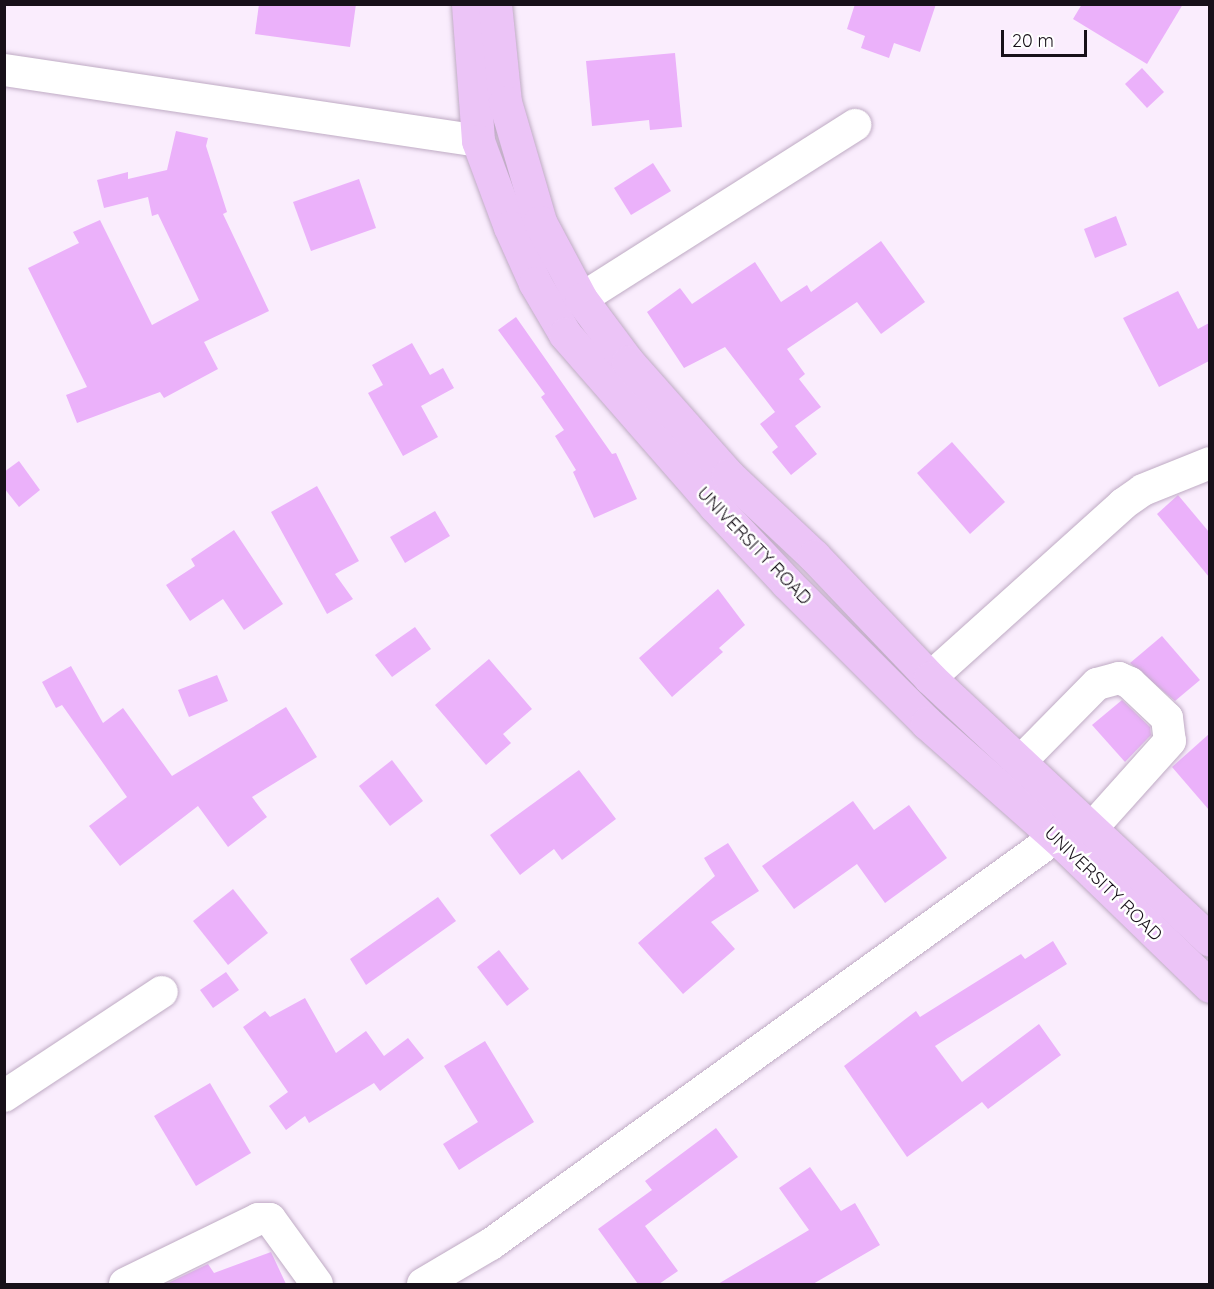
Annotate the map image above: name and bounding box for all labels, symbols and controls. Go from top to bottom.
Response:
scale bar [1004,18,1090,56]
text: 20 m [1012,29,1054,52]
street label: UNIVERSITY ROAD [692,483,816,609]
street label: UNIVERSITY ROAD [1040,822,1166,946]

